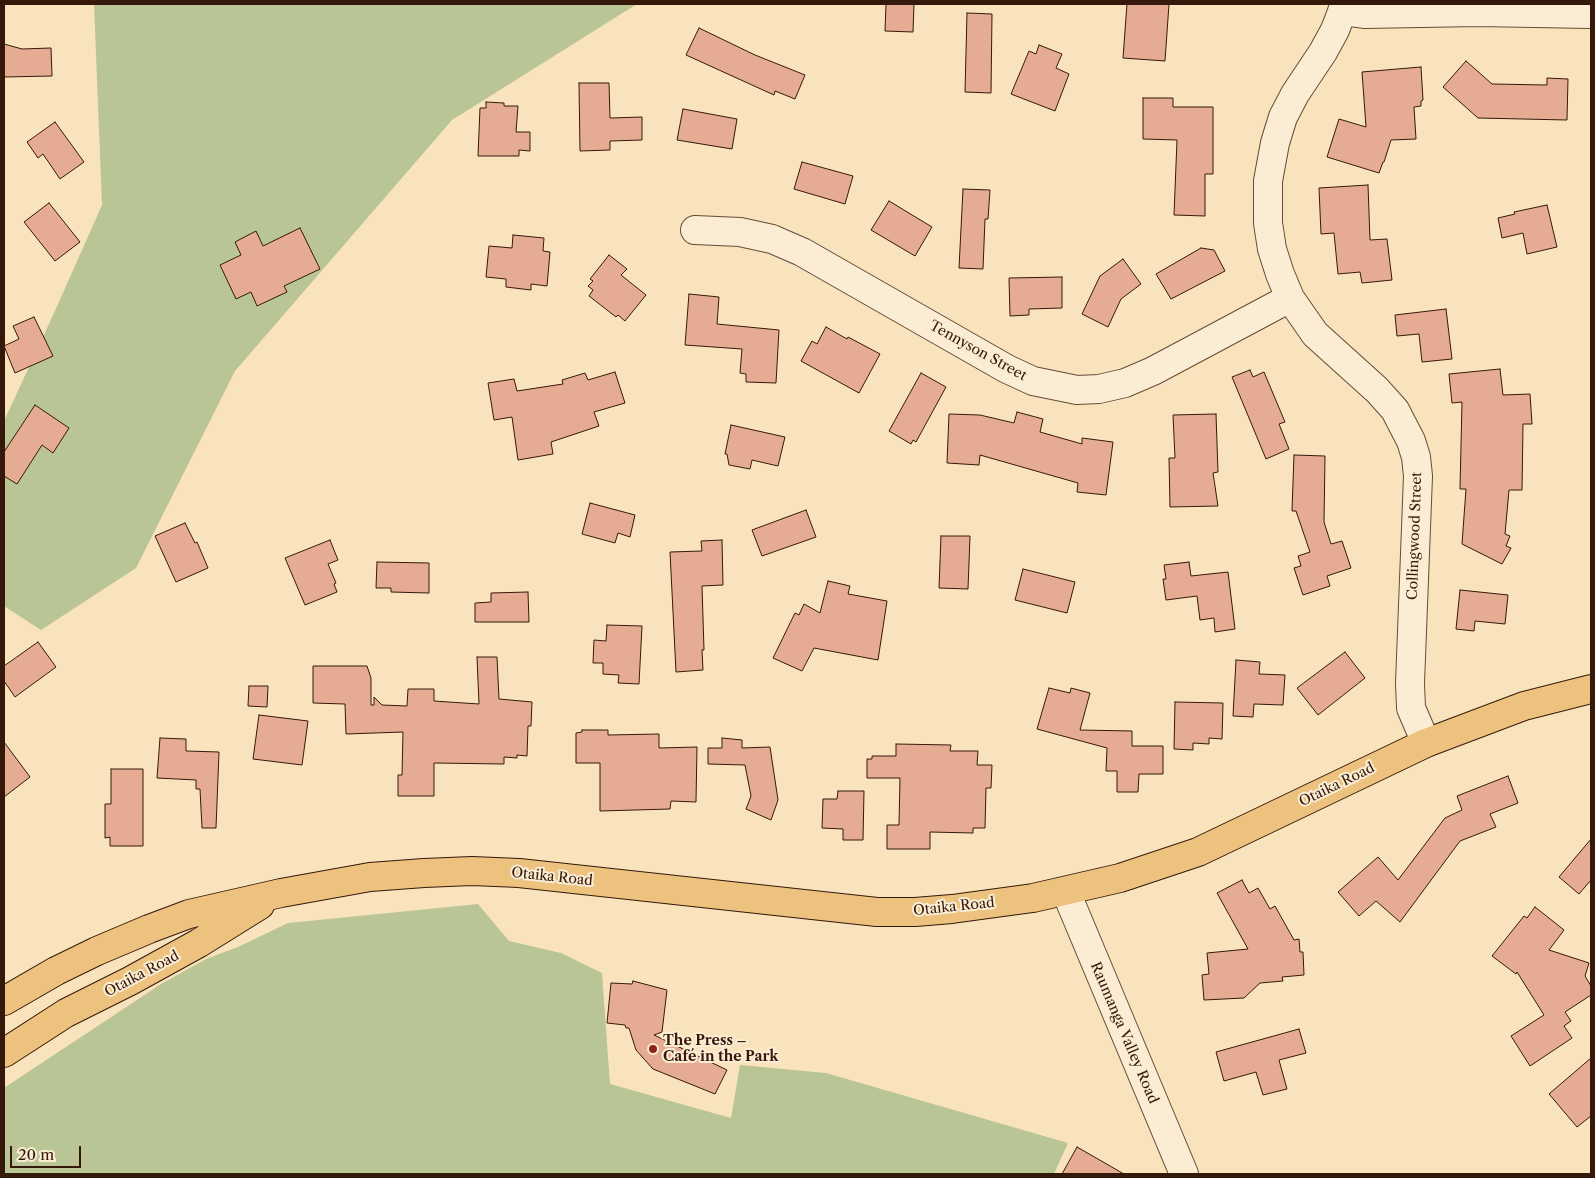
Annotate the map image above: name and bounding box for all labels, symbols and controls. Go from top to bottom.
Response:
street label: Tennyson Street [926,317,1030,385]
street label: Collingwood Street [1404,472,1426,600]
street label: Otaika Road [1297,760,1377,810]
street label: Otaika Road [510,864,594,890]
street label: Otaika Road [912,894,996,920]
street label: Otaika Road [102,947,182,1001]
street label: Raumanga Valley Road [1087,960,1161,1106]
place label: The Press – Café in the Park [663,1033,779,1066]
marker: The Press – Café in the Park [647,1043,659,1055]
scale bar [12,1136,84,1168]
text: 20 m [18,1145,54,1164]

